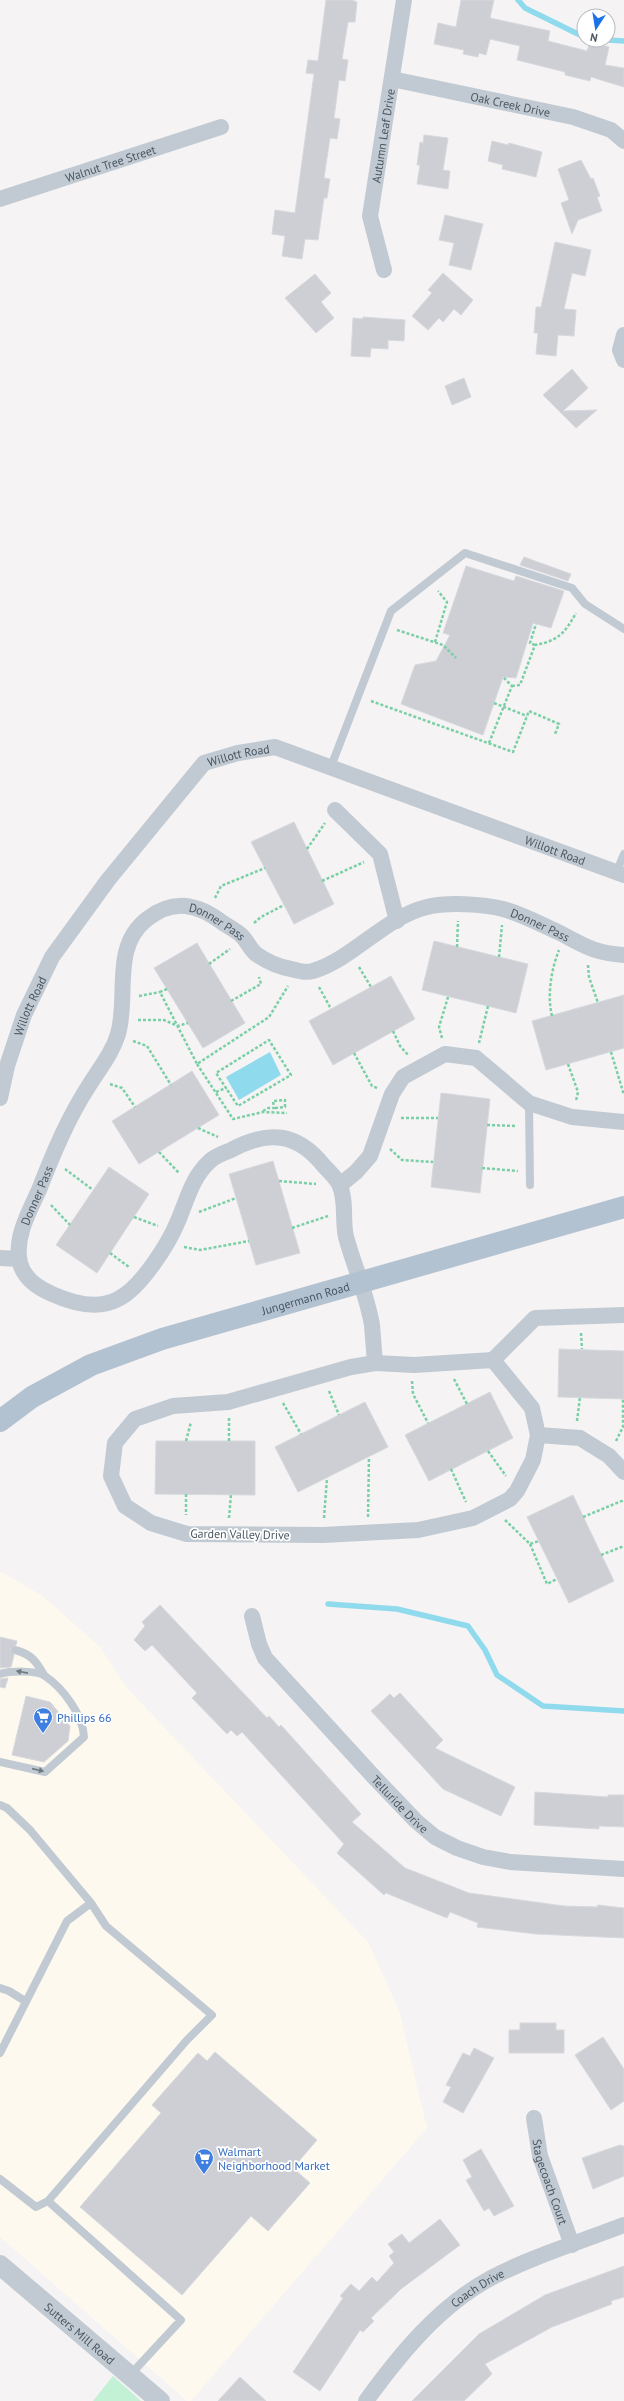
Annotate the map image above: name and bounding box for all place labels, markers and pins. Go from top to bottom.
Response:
supermarket icon: Phillips 66 [32,1706,54,1734]
place label: Phillips 66 [57,1710,112,1725]
place label: Walmart Neighborhood Market [218,2144,330,2173]
supermarket icon: Walmart Neighborhood Market [193,2147,215,2175]

